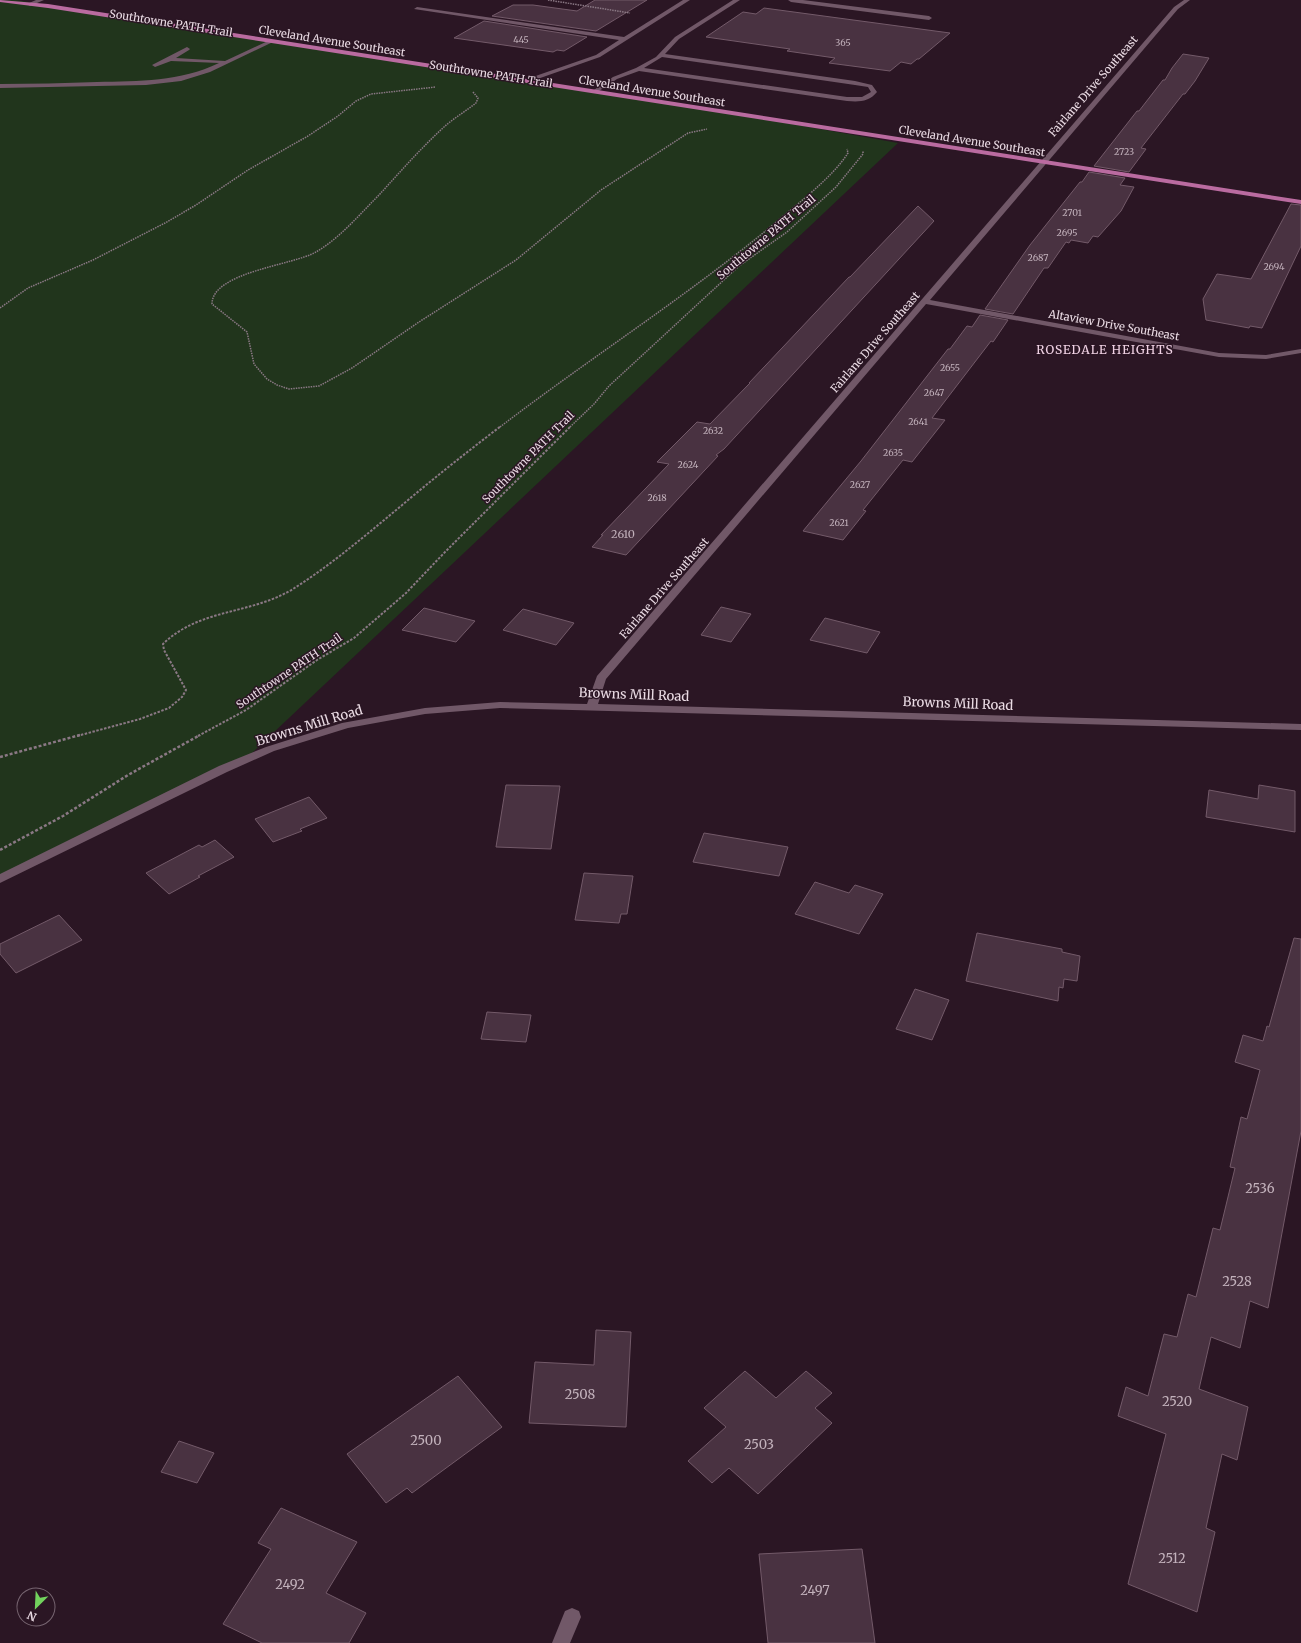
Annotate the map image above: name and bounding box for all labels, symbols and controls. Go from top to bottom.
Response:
street label: Southtowne PATH Trail [108,6,234,40]
street label: Cleveland Avenue Southeast [258,23,407,60]
street label: Fairlane Drive Southeast [1045,32,1141,139]
house number: 445 [513,34,529,45]
house number: 365 [835,37,851,48]
street label: Southtowne PATH Trail [428,57,554,91]
street label: Cleveland Avenue Southeast [578,73,727,110]
street label: Cleveland Avenue Southeast [898,123,1047,160]
house number: 2723 [1114,146,1134,157]
street label: Southtowne PATH Trail [714,191,819,282]
house number: 2701 [1062,207,1082,218]
house number: 2695 [1057,227,1077,238]
house number: 2687 [1028,252,1048,263]
house number: 2694 [1263,261,1285,272]
street label: Fairlane Drive Southeast [827,288,923,395]
street label: Altaview Drive Southeast [1046,306,1181,344]
district label: ROSEDALE HEIGHTS [1036,342,1174,357]
house number: 2655 [940,362,960,373]
house number: 2647 [924,387,944,398]
street label: Southtowne PATH Trail [479,408,577,506]
house number: 2641 [908,416,928,427]
house number: 2632 [703,425,723,436]
house number: 2635 [883,447,903,458]
house number: 2624 [678,459,699,470]
house number: 2627 [850,479,870,490]
house number: 2618 [647,492,667,503]
house number: 2621 [829,517,849,528]
house number: 2610 [611,527,635,541]
street label: Fairlane Drive Southeast [616,534,712,641]
street label: Southtowne PATH Trail [233,630,345,712]
street label: Browns Mill Road [578,684,690,705]
street label: Browns Mill Road [902,693,1014,714]
street label: Browns Mill Road [254,701,365,750]
house number: 2536 [1245,1180,1275,1197]
house number: 2528 [1222,1273,1252,1290]
house number: 2508 [565,1386,596,1403]
house number: 2520 [1162,1393,1192,1410]
house number: 2500 [410,1432,442,1449]
house number: 2503 [744,1436,774,1453]
house number: 2512 [1158,1550,1186,1567]
house number: 2492 [275,1576,305,1593]
house number: 2497 [800,1582,830,1599]
north arrow [16,1587,56,1627]
text: N [25,1608,39,1624]

